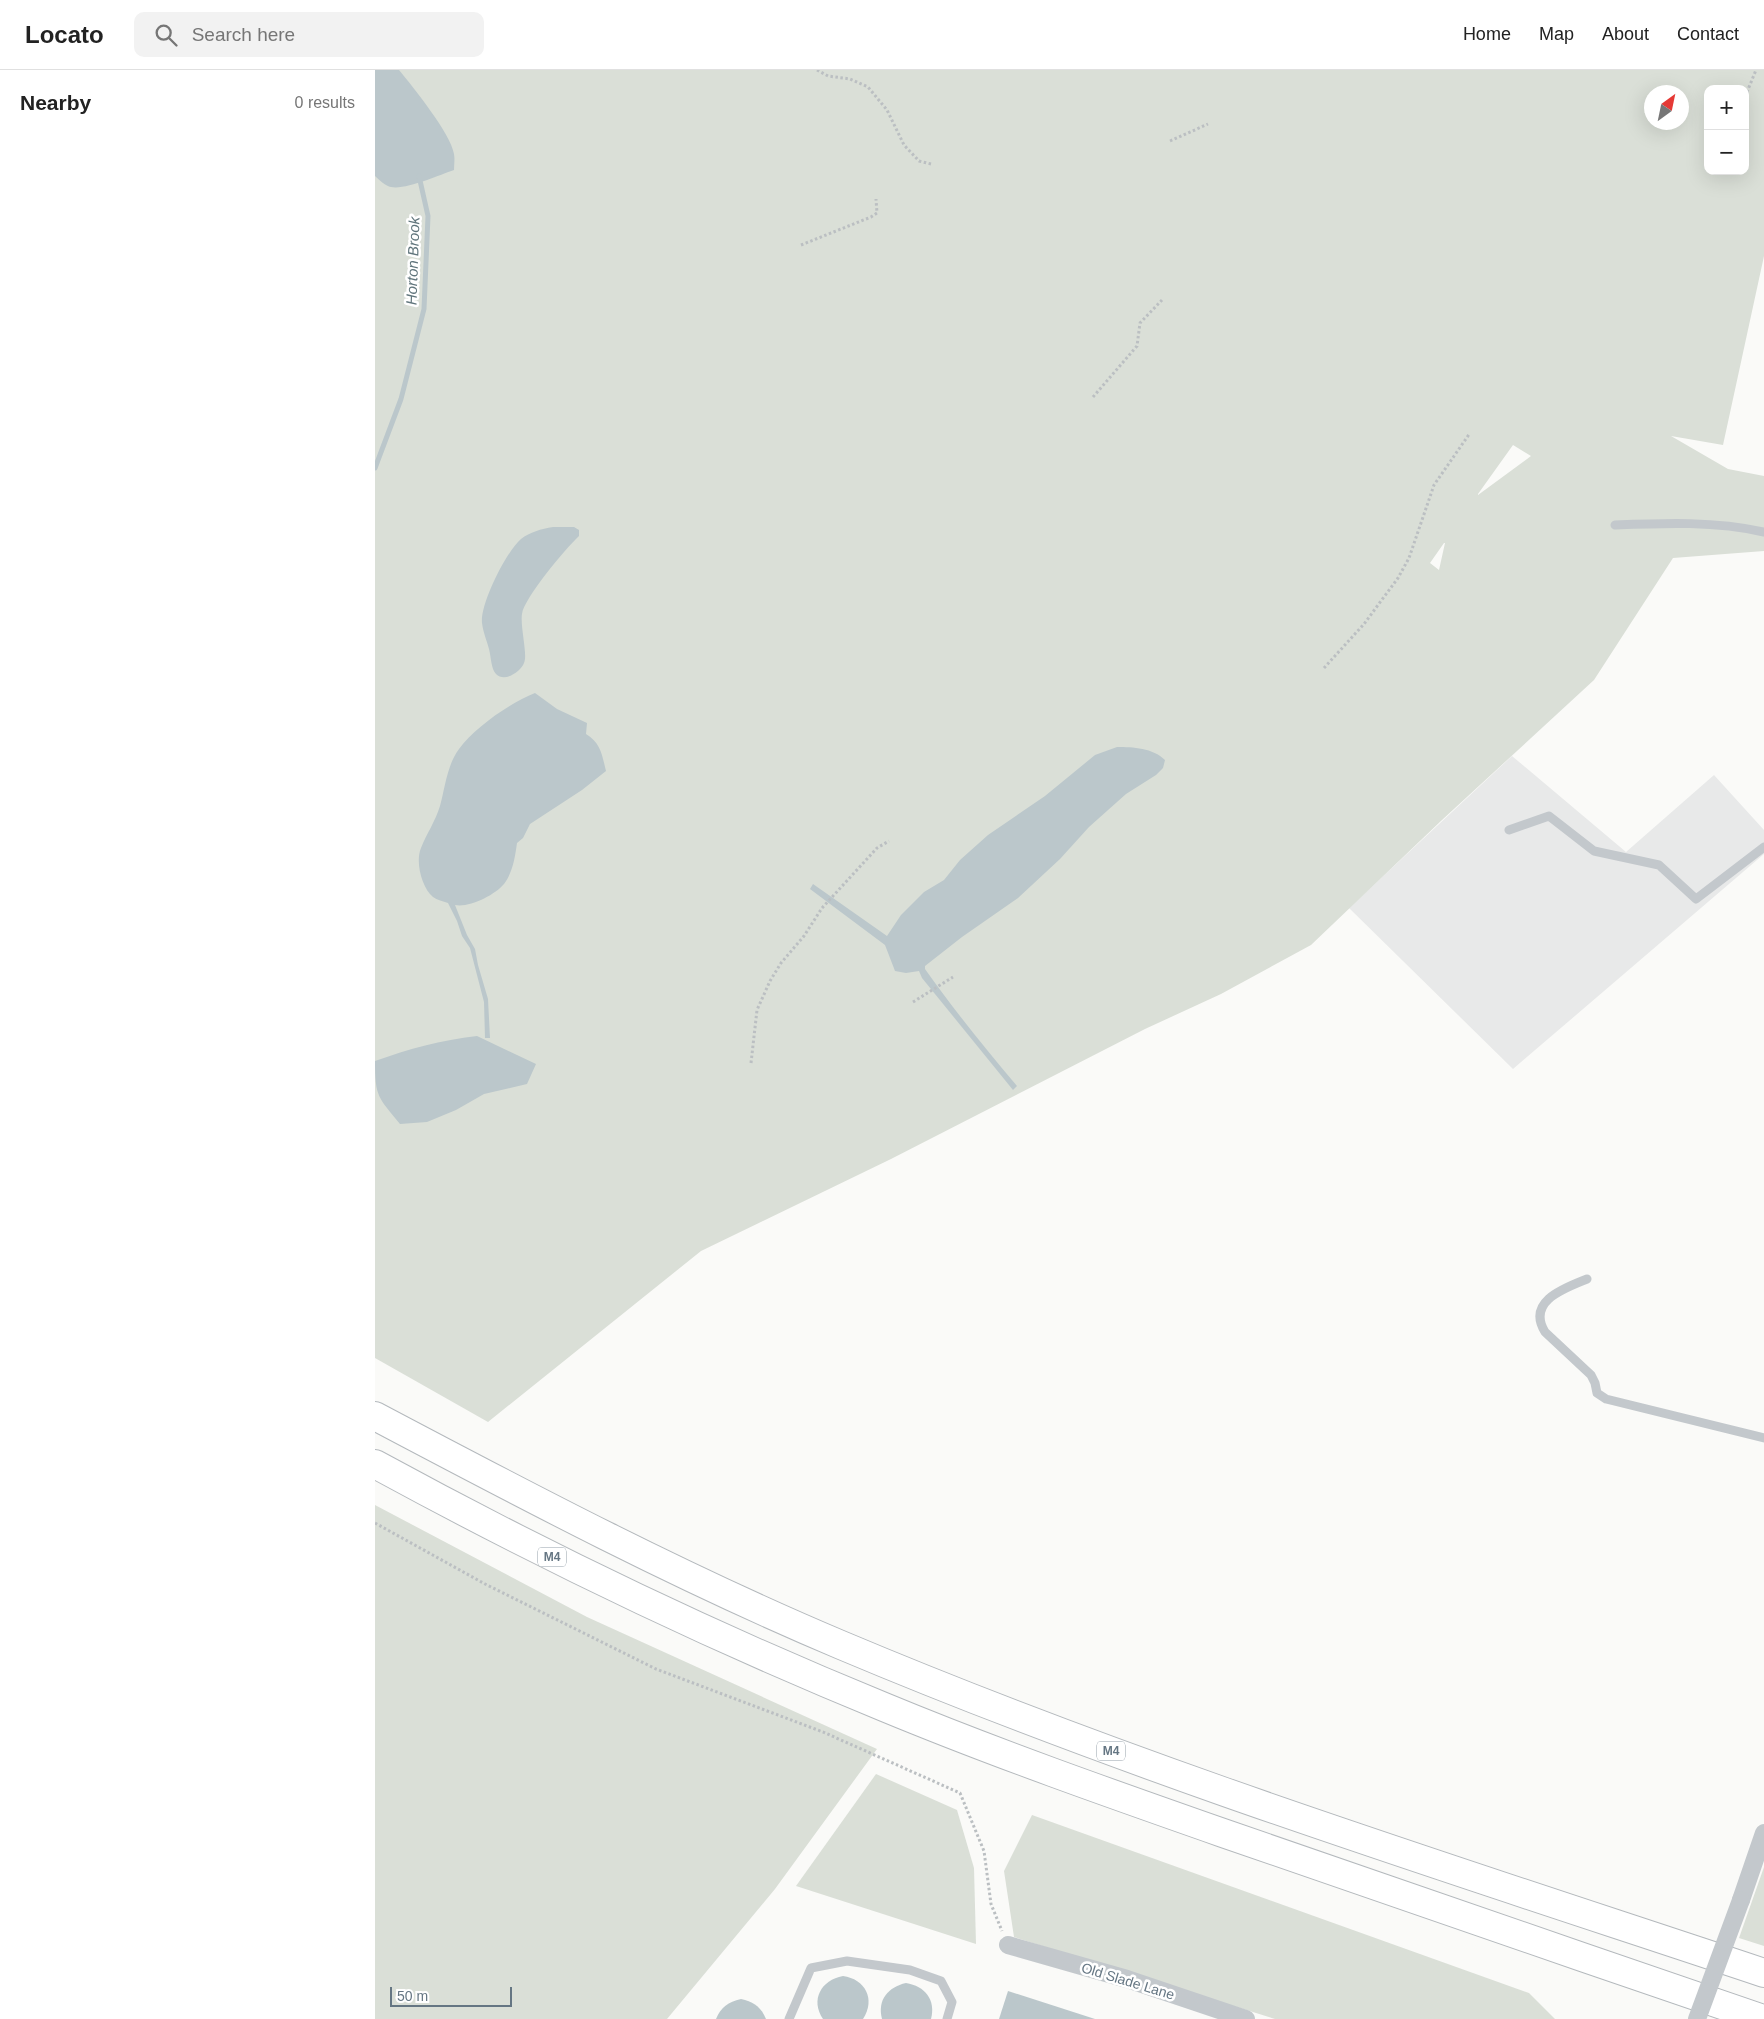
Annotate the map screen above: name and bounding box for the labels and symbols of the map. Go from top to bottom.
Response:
north arrow [1644,85,1689,130]
water label: Horton Brook [402,215,423,305]
road number: M4 [538,1548,566,1566]
road number: M4 [1097,1742,1125,1760]
street label: Old Slade Lane [1080,1959,1177,2003]
scale bar [390,1984,513,2007]

